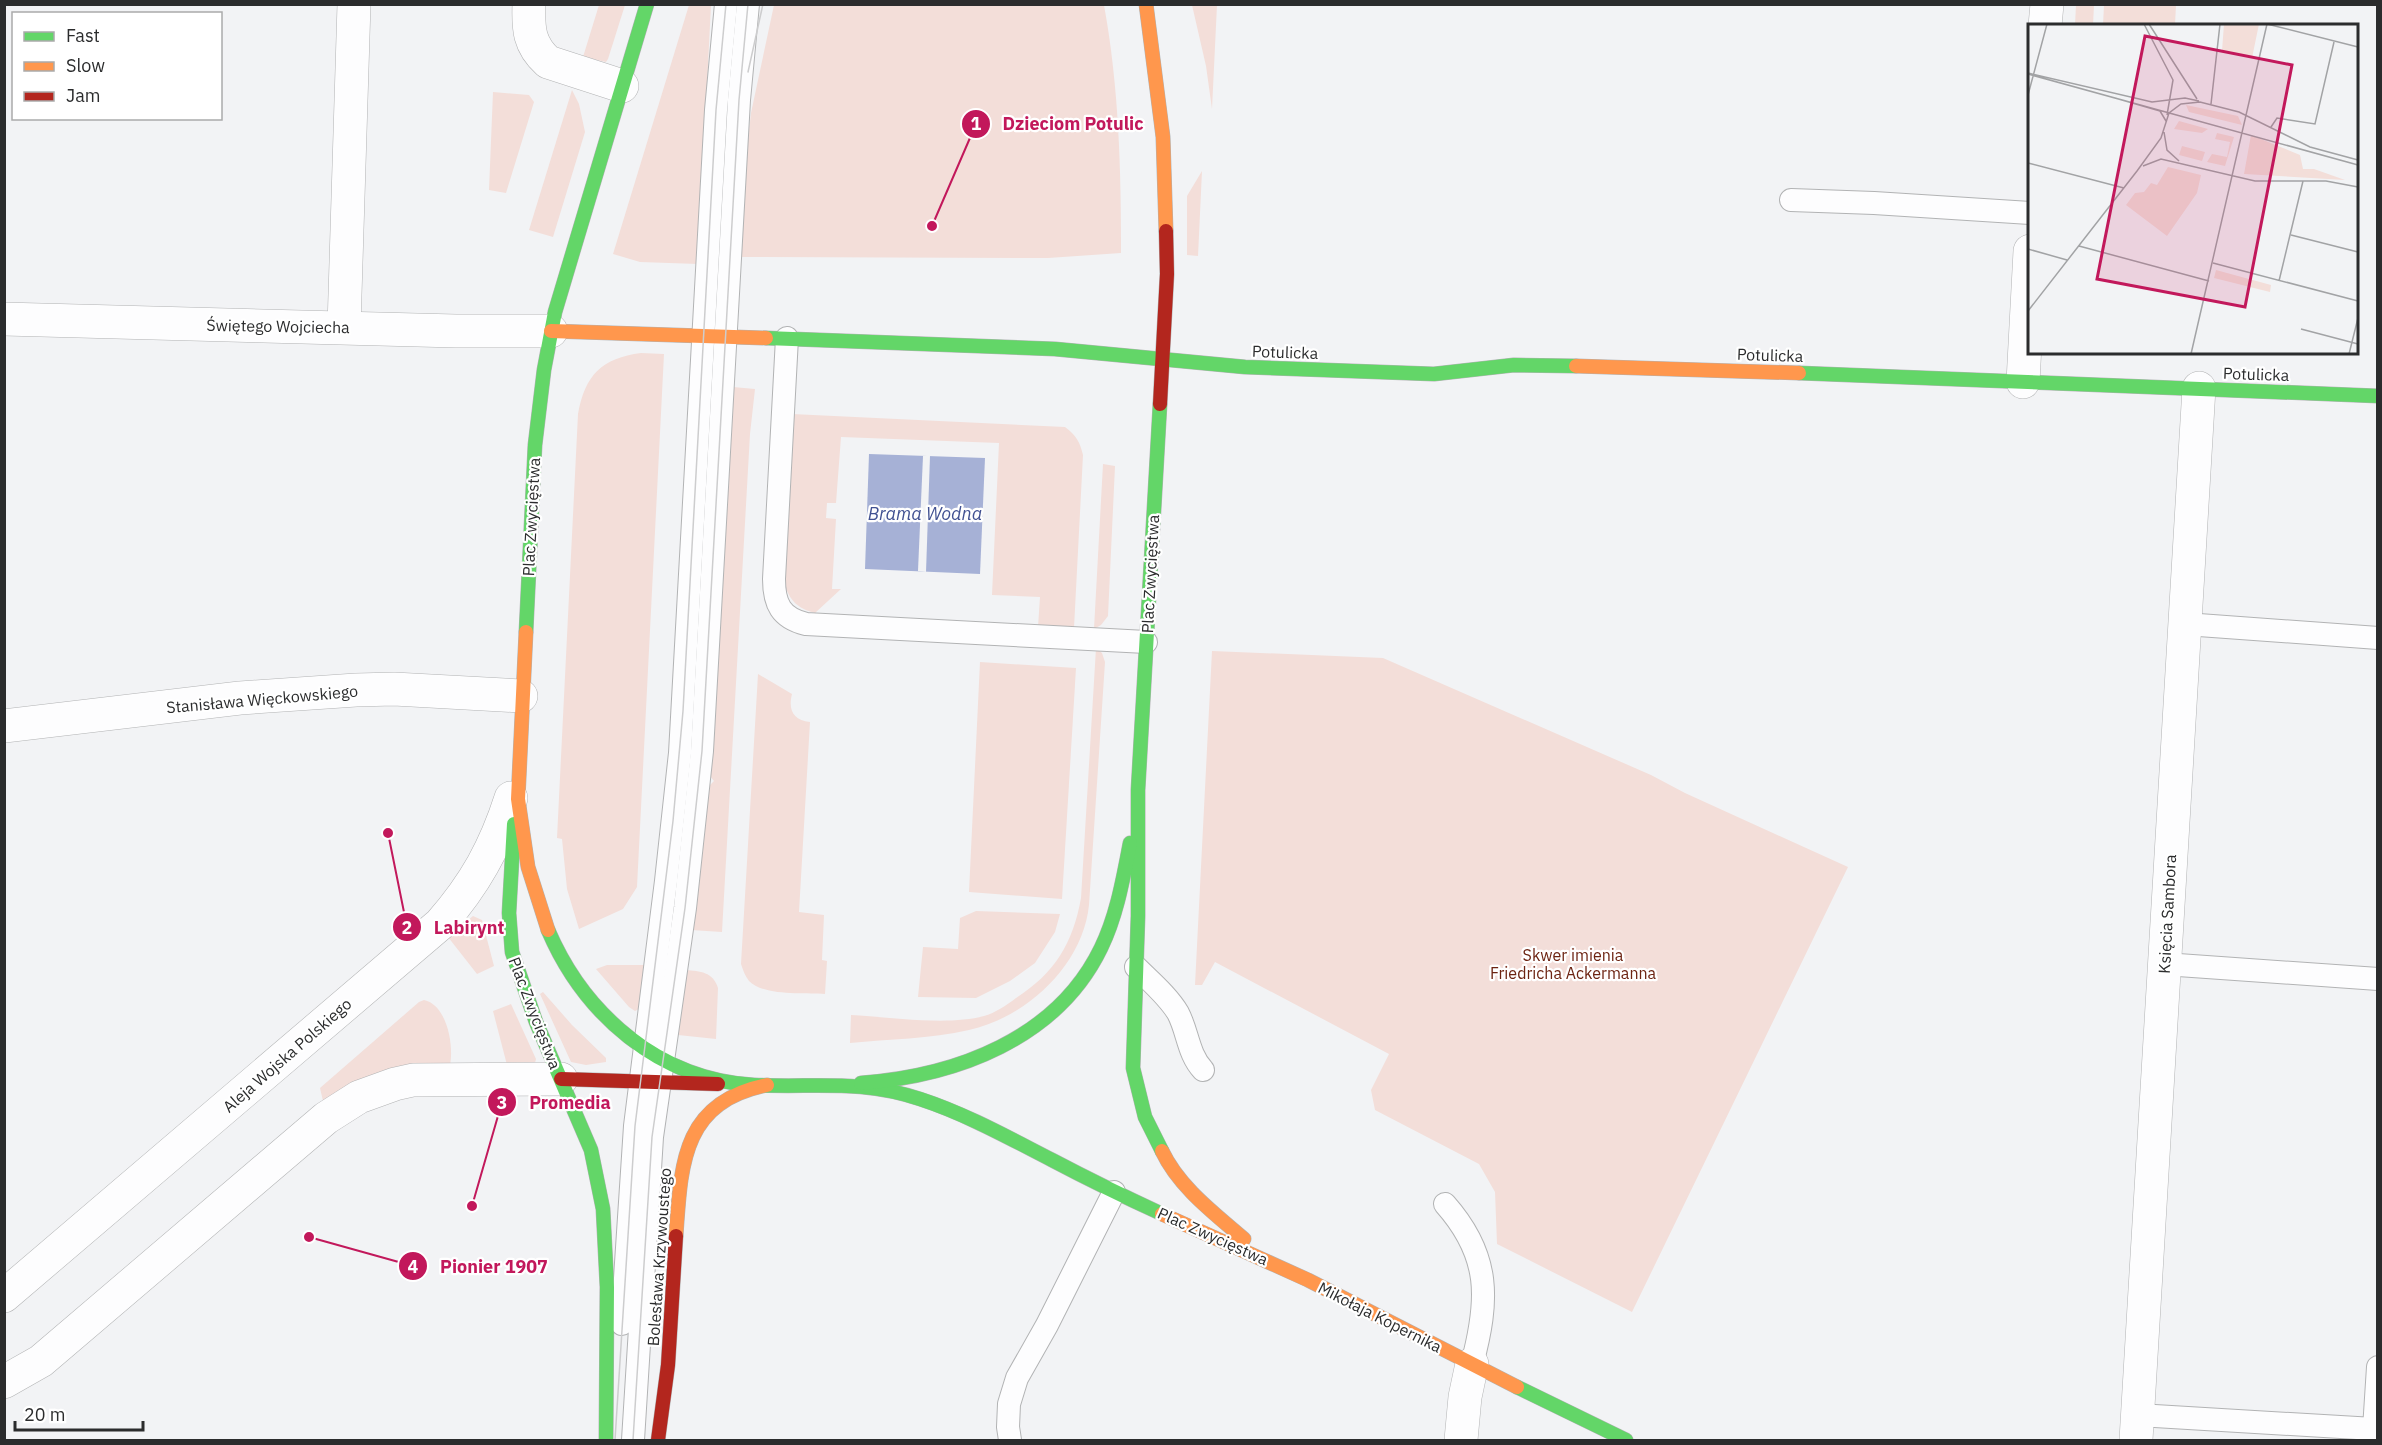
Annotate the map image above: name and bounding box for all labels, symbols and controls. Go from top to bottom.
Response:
legend [12,12,222,120]
text: Fast [66,24,100,47]
inset map [2028,24,2358,354]
text: Slow [66,54,105,77]
text: Jam [66,84,101,107]
callout: Dzieciom Potulic [961,106,1156,142]
text: 1 [971,112,982,135]
text: Dzieciom Potulic [1002,112,1144,135]
street label: Świętego Wojciecha [206,314,350,337]
street label: Potulicka [1251,341,1319,363]
street label: Potulicka [1736,344,1804,366]
street label: Potulicka [2222,363,2290,385]
street label: Plac Zwycięstwa [518,457,544,577]
water label: Brama Wodna [868,502,982,525]
street label: Plac Zwycięstwa [1137,514,1163,634]
street label: Stanisława Więckowskiego [165,681,359,717]
street label: Księcia Sambora [2154,853,2180,974]
callout: Labirynt [392,909,517,945]
text: 2 [402,916,412,939]
text: Labirynt [434,916,504,939]
park label: Skwer imienia Friedricha Ackermanna [1490,945,1657,983]
street label: Plac Zwycięstwa [504,954,566,1072]
street label: Aleja Wojska Polskiego [218,994,356,1116]
callout: Promedia [487,1084,622,1120]
text: 3 [497,1091,507,1114]
text: Promedia [529,1091,611,1114]
street label: Bolesława Krzywoustego [643,1167,675,1347]
street label: Plac Zwycięstwa [1155,1203,1272,1269]
callout: Pionier 1907 [398,1248,560,1284]
text: 4 [408,1255,419,1278]
text: Pionier 1907 [440,1255,548,1278]
street label: Mikołaja Kopernika [1315,1277,1446,1357]
scale bar [15,1394,142,1432]
text: 20 m [24,1403,66,1426]

